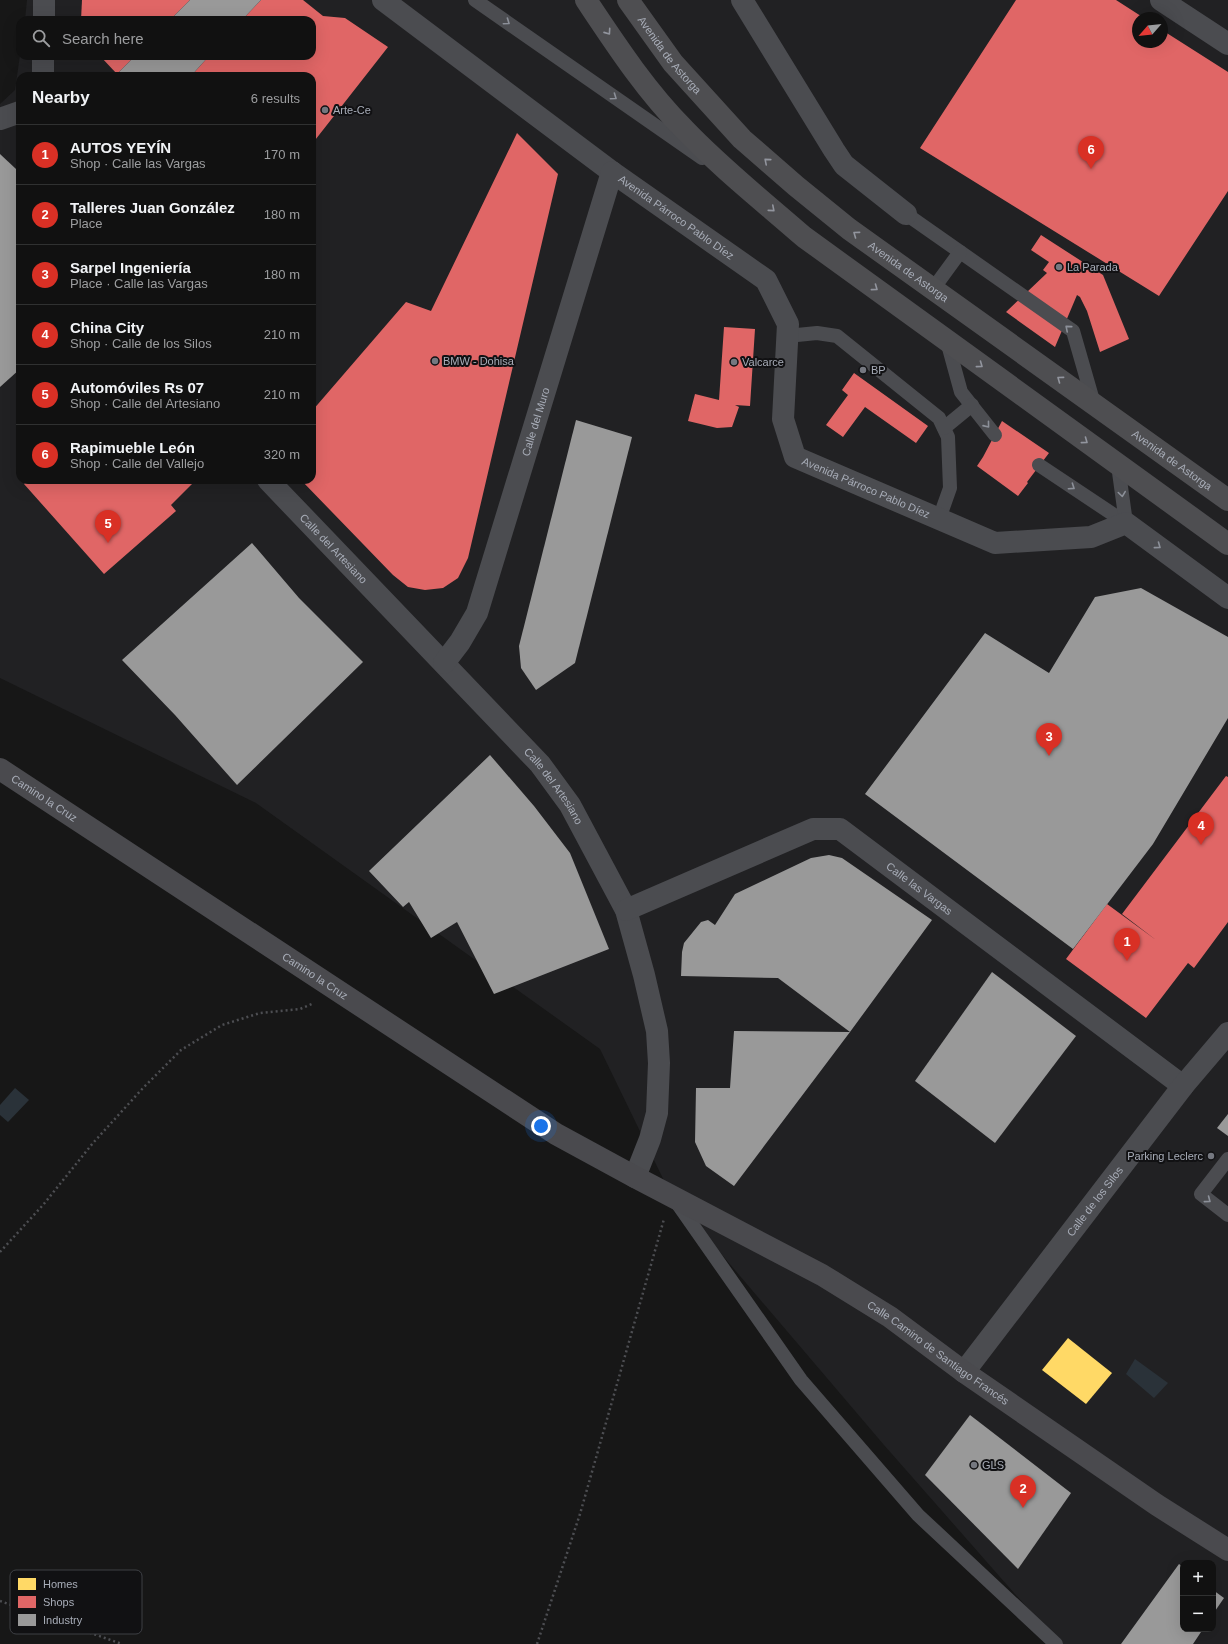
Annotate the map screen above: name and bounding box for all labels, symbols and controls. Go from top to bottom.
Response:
north arrow [1132,12,1168,48]
street label: Avenida de Astorga [636,14,704,97]
search box [16,16,316,60]
one-way arrow [503,17,510,24]
icon: search [30,27,52,49]
one-way arrow [603,28,610,35]
text: Search here [62,30,144,47]
text: Nearby [32,88,90,107]
text: 6 results [251,91,300,106]
one-way arrow [610,92,617,100]
place label: Arte-Ce [333,104,371,116]
marker: Arte-Ce [320,105,330,115]
pin: 6 [1078,136,1104,169]
text: AUTOS YEYÍN [70,139,171,156]
text: 1 [41,147,49,162]
text: 170 m [264,147,300,162]
text: Shop · Calle las Vargas [70,156,206,171]
one-way arrow [764,158,772,165]
street label: Avenida Párroco Pablo Díez [616,173,736,262]
text: Talleres Juan González [70,199,235,216]
one-way arrow [767,205,775,212]
text: 2 [41,207,49,222]
text: 180 m [264,207,300,222]
text: Place [70,216,103,231]
one-way arrow [853,232,860,239]
street label: Avenida de Astorga [866,239,951,305]
text: Sarpel Ingeniería [70,259,191,276]
place label: La Parada [1067,261,1119,273]
marker: La Parada [1054,262,1064,272]
text: 3 [41,267,49,282]
text: 180 m [264,267,300,282]
text: Place · Calle las Vargas [70,276,208,291]
one-way arrow [871,284,878,291]
text: China City [70,319,144,336]
one-way arrow [1065,326,1073,333]
text: 4 [41,327,49,342]
text: 210 m [264,327,300,342]
text: Shop · Calle de los Silos [70,336,212,351]
place label: BMW - Dohisa [443,355,515,367]
marker: BMW - Dohisa [430,356,440,366]
place label: Valcarce [742,356,784,368]
marker: Valcarce [729,357,739,367]
one-way arrow [976,360,983,368]
place label: BP [871,364,886,376]
marker: BP [858,365,868,375]
one-way arrow [1057,377,1064,384]
text: Automóviles Rs 07 [70,379,204,396]
street label: Calle del Muro [519,386,552,457]
text: 5 [41,387,49,402]
text: 210 m [264,387,300,402]
text: Shop · Calle del Artesiano [70,396,220,411]
one-way arrow [983,420,990,427]
street label: Avenida de Astorga [1130,427,1215,493]
one-way arrow [1081,436,1088,443]
text: Rapimueble León [70,439,195,456]
text: 6 [41,447,49,462]
text: 320 m [264,447,300,462]
street label: Avenida Párroco Pablo Díez [800,455,932,520]
text: Shop · Calle del Vallejo [70,456,204,471]
one-way arrow [1068,482,1075,490]
one-way arrow [1117,491,1126,497]
pin: 5 [95,510,121,543]
street label: Calle del Artesiano [298,511,370,586]
one-way arrow [1153,541,1160,548]
pin: 3 [1036,723,1062,756]
street label: Calle del Artesiano [522,745,585,826]
street label: Camino la Cruz [9,772,79,824]
pin: 4 [1188,812,1214,845]
street label: Calle las Vargas [884,860,955,917]
pin: 1 [1114,928,1140,961]
street label: Camino la Cruz [280,950,350,1002]
your location [531,1116,551,1136]
place label: Parking Leclerc [1127,1150,1203,1162]
marker: Parking Leclerc [1206,1151,1216,1161]
street label: Calle de los Silos [1064,1164,1125,1238]
one-way arrow [1204,1195,1211,1202]
street label: Calle Camino de Santiago Francés [865,1298,1012,1407]
place label: GLS [982,1459,1004,1471]
marker: GLS [969,1460,979,1470]
pin: 2 [1010,1475,1036,1508]
map controls [1180,1560,1216,1632]
button: + [1180,1560,1216,1596]
legend [10,1570,142,1634]
text: Homes [43,1578,78,1590]
text: Shops [43,1596,75,1608]
button: − [1180,1596,1216,1632]
text: Industry [43,1614,83,1626]

